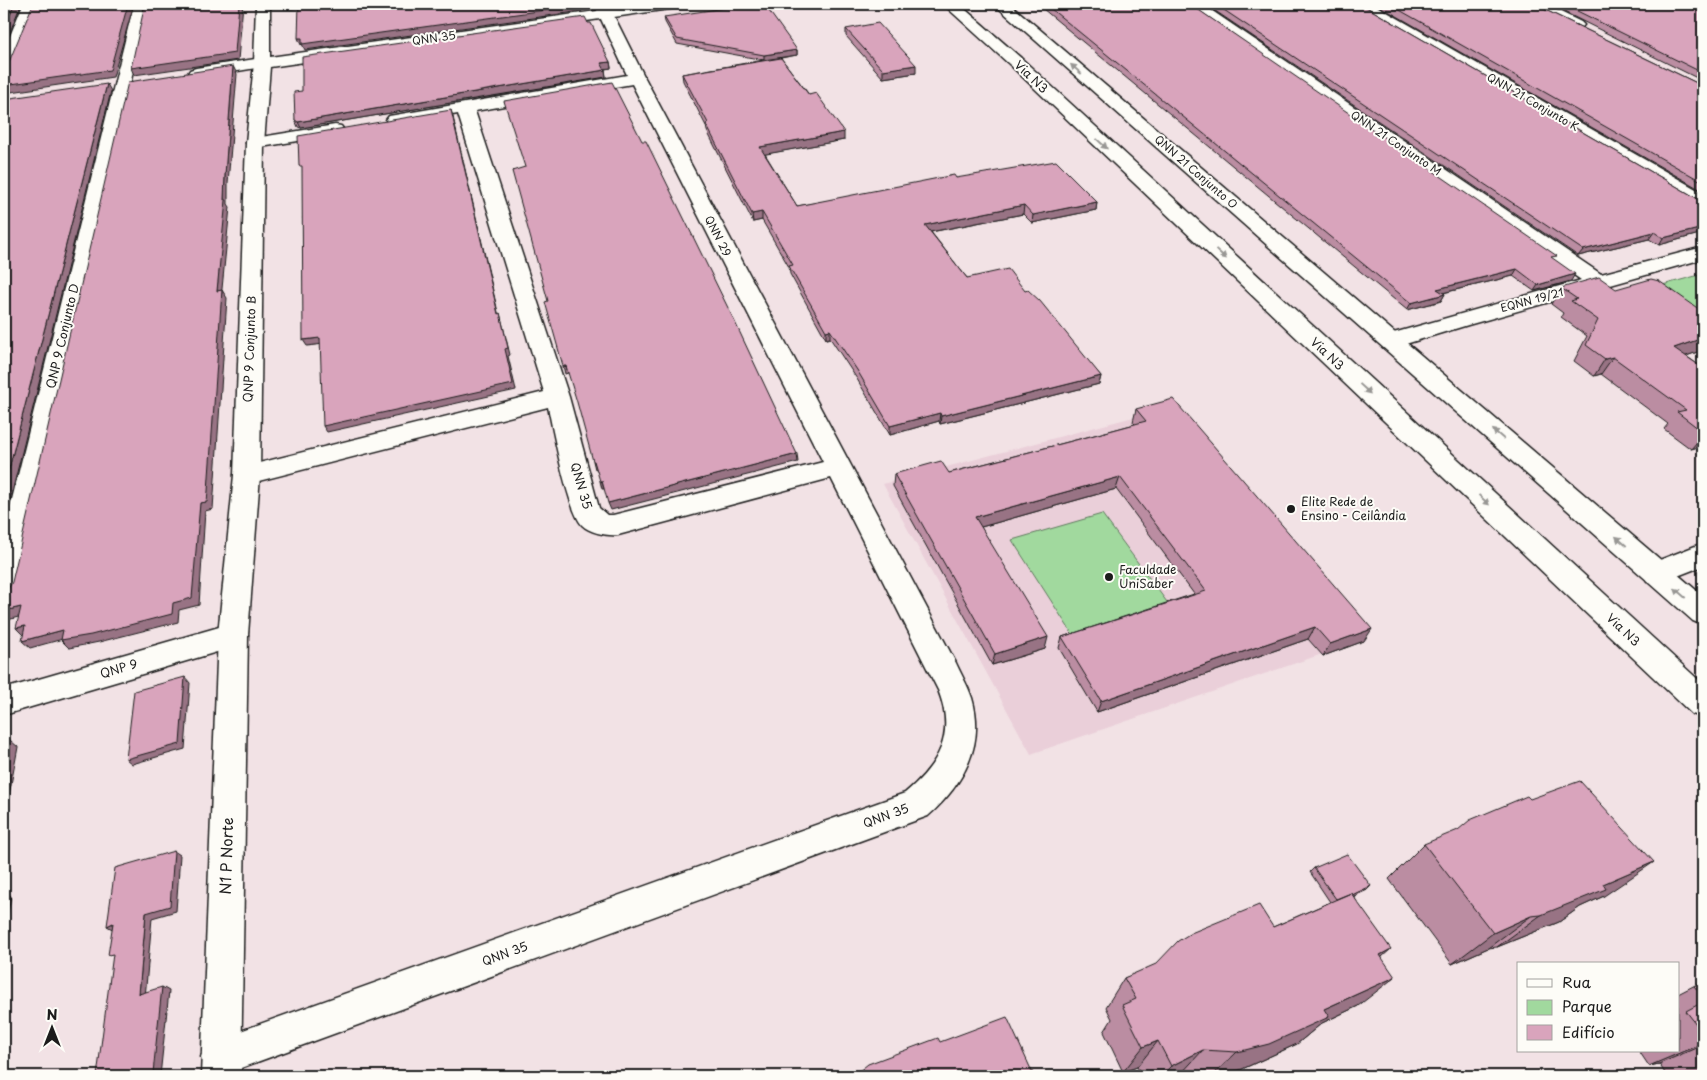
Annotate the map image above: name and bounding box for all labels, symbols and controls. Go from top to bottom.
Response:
street label: QNN 35 [411,26,457,49]
street label: Via N3 [1011,56,1053,97]
one-way arrow [1070,63,1083,74]
street label: QNN 21 Conjunto K [1484,68,1583,135]
street label: QNN 21 Conjunto M [1348,106,1445,179]
street label: QNN 21 Conjunto O [1151,131,1242,213]
one-way arrow [1096,138,1108,150]
street label: QNN 29 [701,212,736,259]
one-way arrow [1215,248,1227,260]
street label: QNP 9 Conjunto D [41,282,83,390]
street label: EQNN 19/21 [1498,283,1565,316]
street label: QNP 9 Conjunto B [238,295,260,403]
street label: Via N3 [1307,333,1349,374]
one-way arrow [1359,383,1371,395]
one-way arrow [1492,428,1504,440]
street label: QNN 35 [567,460,597,511]
place label: Elite Rede de Ensino - Ceilândia [1301,492,1407,524]
one-way arrow [1477,494,1489,506]
marker: Elite Rede de Ensino - Ceilândia [1285,503,1297,515]
one-way arrow [1615,535,1627,547]
place label: Faculdade UniSaber [1119,560,1176,592]
marker: Faculdade UniSaber [1103,571,1115,583]
one-way arrow [1675,587,1687,599]
street label: Via N3 [1603,609,1645,650]
street label: QNP 9 [98,654,140,682]
street label: QNN 35 [860,798,911,832]
street label: N1 P Norte [213,817,238,895]
street label: QNN 35 [479,936,530,970]
legend [1517,962,1680,1052]
text: Rua [1562,970,1591,993]
text: Parque [1562,994,1612,1017]
north arrow [28,1002,78,1052]
text: N [46,1004,58,1025]
text: Edifício [1562,1020,1615,1043]

